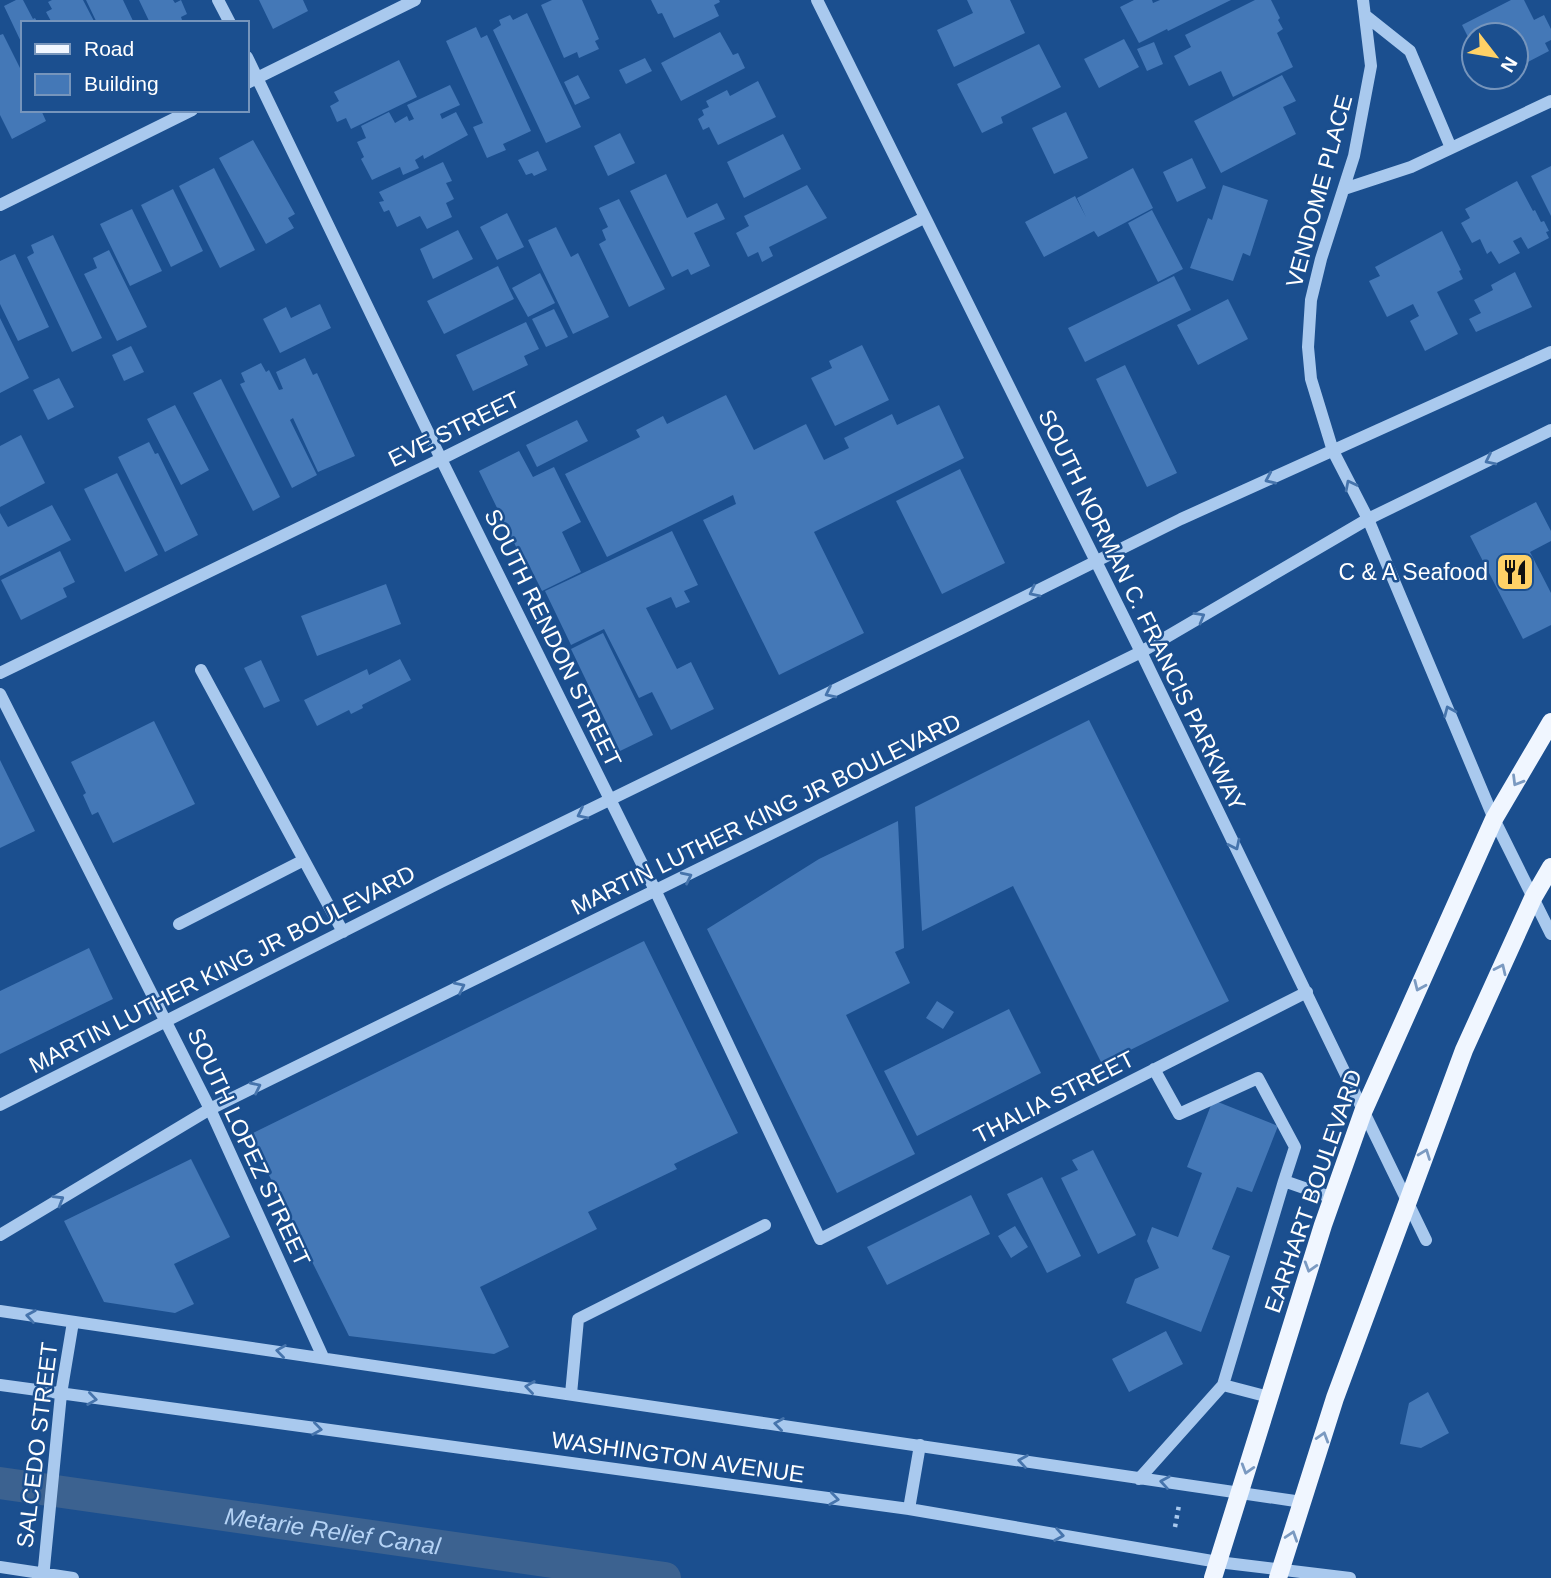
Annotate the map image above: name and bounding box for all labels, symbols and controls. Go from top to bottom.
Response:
legend [21,21,248,112]
north arrow [1460,21,1530,91]
text: Road [84,37,134,60]
text: N [1497,53,1522,76]
text: Building [84,72,159,95]
street label: VENDOME PLACE [1281,92,1357,290]
street label: EVE STREET [384,386,524,472]
street label: SOUTH NORMAN C. FRANCIS PARKWAY [1033,405,1251,815]
one-way arrow [1485,451,1497,465]
one-way arrow [1265,471,1277,485]
one-way arrow [1345,480,1359,492]
street label: SOUTH RENDON STREET [479,505,627,771]
restaurant icon: C & A Seafood [1494,551,1536,593]
place label: C & A Seafood [1338,559,1488,585]
one-way arrow [1029,584,1041,598]
one-way arrow [1193,612,1205,625]
one-way arrow [825,684,837,698]
one-way arrow [1443,706,1457,718]
street label: MARTIN LUTHER KING JR BOULEVARD [567,708,965,920]
one-way arrow [1512,774,1525,787]
one-way arrow [577,806,589,820]
one-way arrow [1227,838,1241,850]
street label: MARTIN LUTHER KING JR BOULEVARD [25,860,419,1078]
one-way arrow [680,871,692,885]
one-way arrow [1493,964,1507,976]
one-way arrow [1413,979,1427,992]
one-way arrow [453,982,465,996]
street label: SOUTH LOPEZ STREET [182,1024,316,1270]
street label: THALIA STREET [970,1045,1138,1149]
street label: EARHART BOULEVARD [1259,1066,1367,1316]
one-way arrow [249,1081,261,1095]
one-way arrow [1416,1148,1430,1160]
one-way arrow [51,1195,64,1208]
one-way arrow [1304,1260,1318,1272]
one-way arrow [25,1309,37,1324]
street label: SALCEDO STREET [11,1341,63,1549]
one-way arrow [275,1344,287,1359]
one-way arrow [524,1380,536,1395]
one-way arrow [86,1391,98,1406]
one-way arrow [774,1417,785,1432]
one-way arrow [311,1422,323,1437]
street label: WASHINGTON AVENUE [550,1426,806,1488]
one-way arrow [1314,1431,1329,1443]
one-way arrow [1017,1454,1029,1469]
one-way arrow [1240,1462,1255,1474]
one-way arrow [1159,1475,1171,1490]
one-way arrow [828,1492,840,1507]
water label: Metarie Relief Canal [223,1502,443,1559]
one-way arrow [1053,1527,1064,1542]
one-way arrow [1283,1530,1298,1542]

